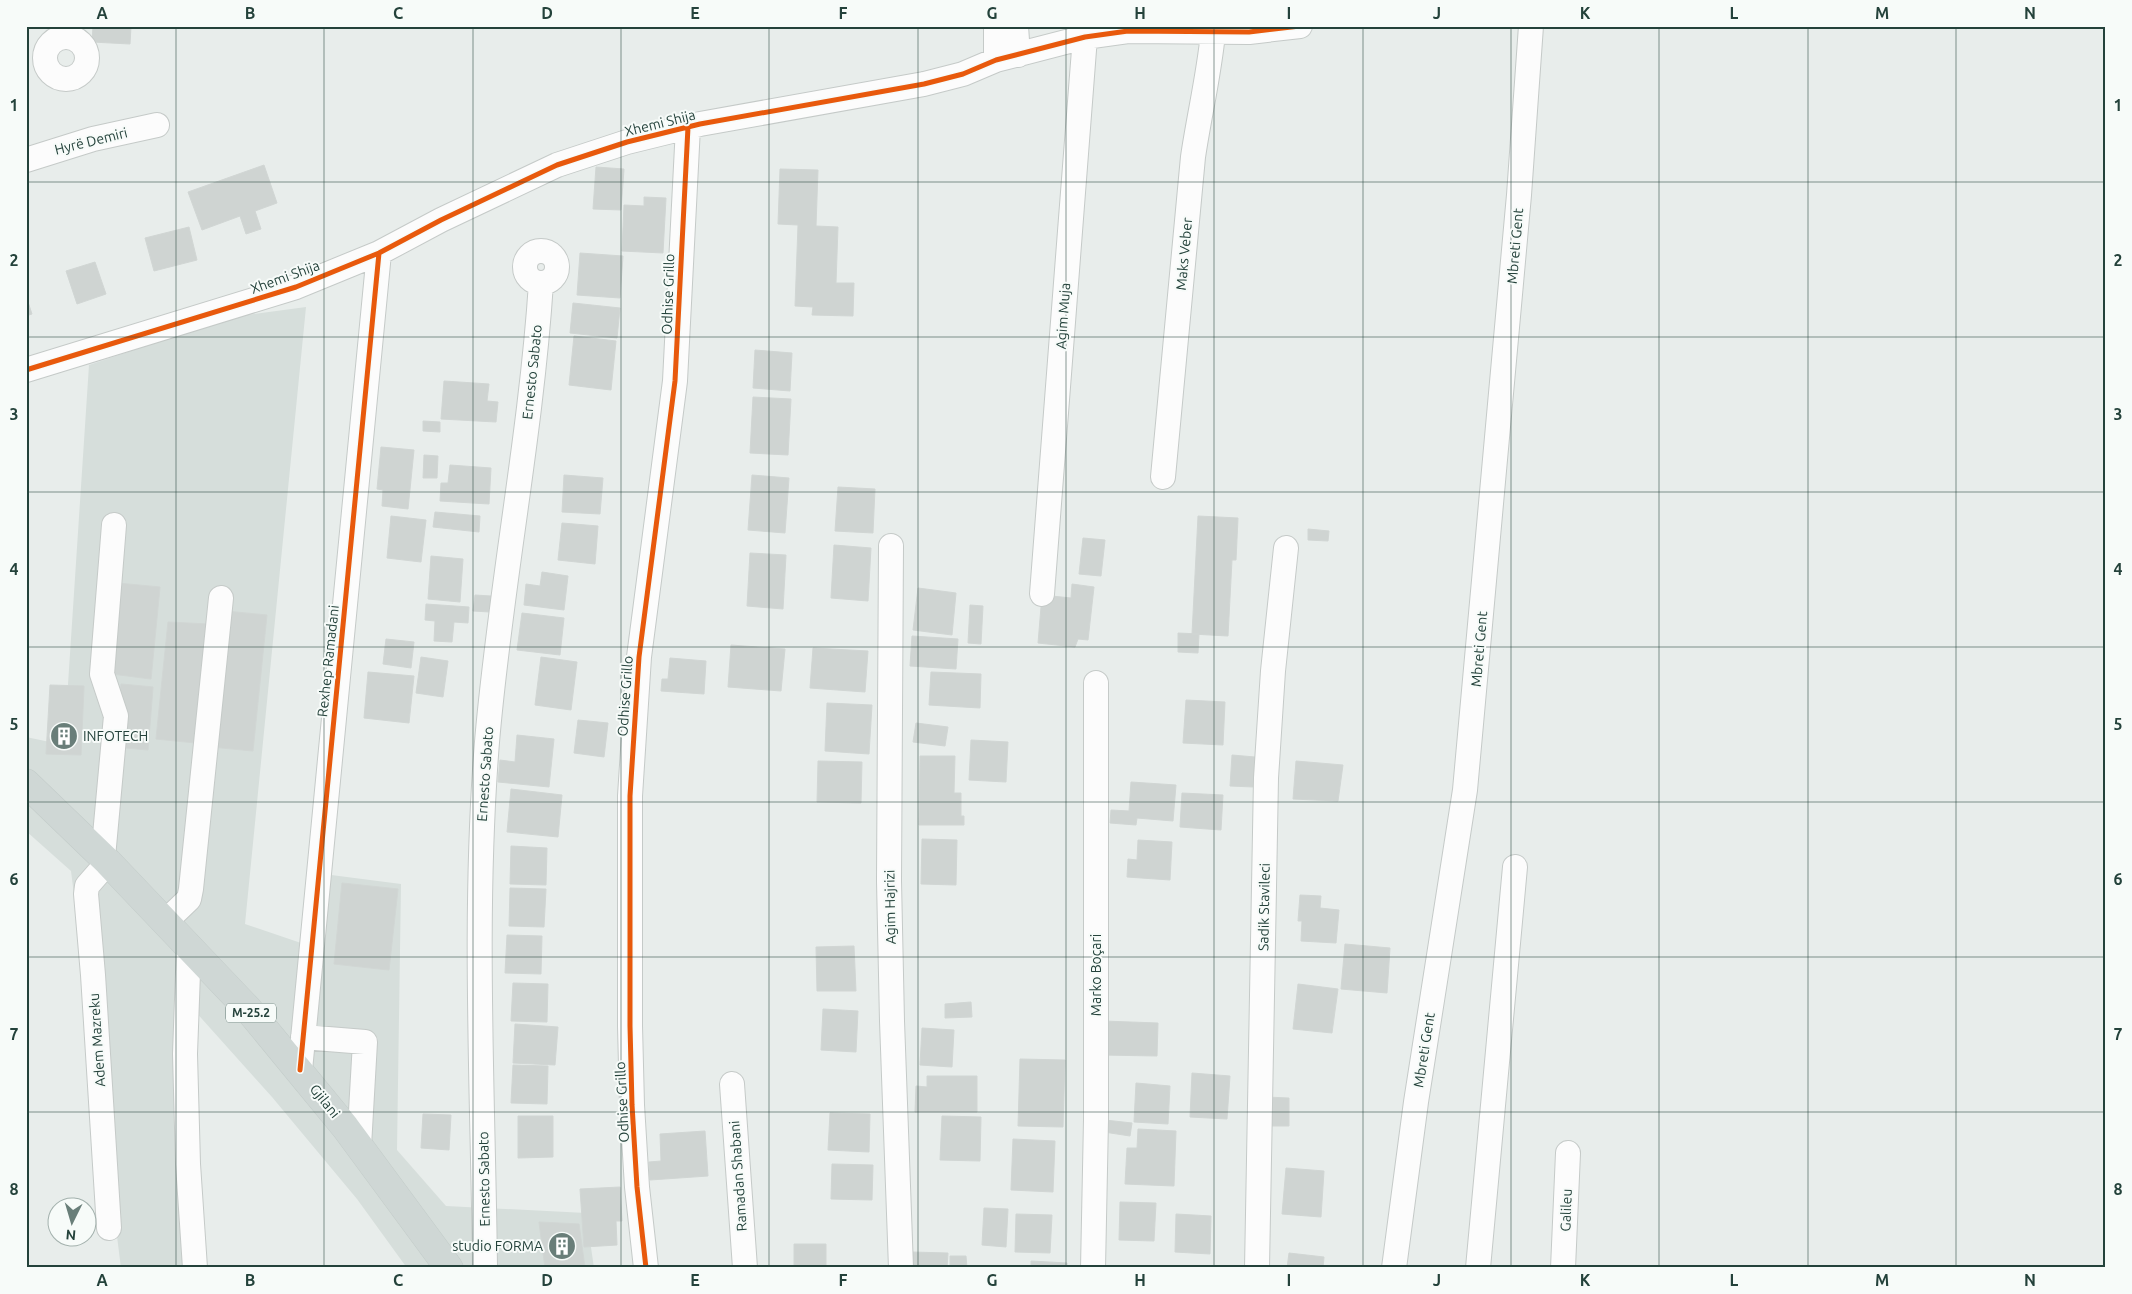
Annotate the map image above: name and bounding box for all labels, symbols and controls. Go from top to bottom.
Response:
text: A [96,4,108,22]
text: B [245,4,255,22]
text: C [393,4,403,22]
text: D [541,4,553,22]
text: E [690,4,700,22]
text: F [839,4,848,22]
text: G [986,4,998,22]
text: H [1134,4,1146,22]
text: I [1287,4,1291,22]
text: J [1433,4,1441,22]
text: K [1580,4,1591,22]
text: L [1730,4,1739,22]
text: M [1875,4,1889,22]
text: N [2024,4,2036,22]
text: 1 [9,96,19,114]
text: 1 [2113,96,2123,114]
street label: Xhemi Shija [623,106,697,140]
street label: Hyrë Demiri [53,124,129,158]
street label: Mbreti Gent [1504,207,1526,285]
street label: Maks Veber [1173,216,1195,291]
text: 2 [9,251,19,269]
text: 2 [2113,251,2123,269]
street label: Odhise Grillo [659,253,677,335]
street label: Xhemi Shija [248,257,322,297]
street label: Agim Muja [1053,282,1073,350]
street label: Ernesto Sabato [519,324,545,420]
text: 3 [9,405,19,423]
text: 3 [2113,405,2123,423]
text: 4 [9,560,19,578]
text: 4 [2113,560,2123,578]
street label: Rexhep Ramadani [314,604,342,718]
street label: Mbreti Gent [1468,610,1490,688]
street label: Odhise Grillo [614,655,636,737]
text: 5 [9,715,19,733]
text: 5 [2113,715,2123,733]
building icon: INFOTECH [49,721,79,751]
street label: Ernesto Sabato [474,726,496,822]
place label: INFOTECH [83,728,148,744]
street label: Sadik Stavileci [1255,863,1273,951]
street label: Agim Hajrizi [881,869,899,945]
text: 6 [9,870,19,888]
text: 6 [2113,870,2123,888]
street label: Marko Boçari [1088,934,1104,1016]
street label: Adem Mazreku [86,992,108,1088]
road number: M-25.2 [226,1004,276,1022]
street label: Mbreti Gent [1410,1011,1438,1089]
text: 7 [9,1025,19,1043]
text: 7 [2113,1025,2123,1043]
street label: Odhise Grillo [612,1061,632,1143]
street label: Gjilani [307,1081,343,1121]
street label: Ramadan Shabani [726,1120,750,1232]
street label: Ernesto Sabato [475,1131,493,1227]
text: 8 [9,1180,19,1198]
text: 8 [2113,1180,2123,1198]
street label: Galileu [1557,1188,1575,1232]
north arrow [48,1196,98,1246]
text: N [65,1227,77,1243]
building icon: studio FORMA [547,1231,577,1261]
place label: studio FORMA [452,1238,543,1254]
text: A [96,1271,108,1289]
text: B [245,1271,255,1289]
text: C [393,1271,403,1289]
text: D [541,1271,553,1289]
text: E [690,1271,700,1289]
text: F [839,1271,848,1289]
text: G [986,1271,998,1289]
text: H [1134,1271,1146,1289]
text: I [1287,1271,1291,1289]
text: J [1433,1271,1441,1289]
text: K [1580,1271,1591,1289]
text: L [1730,1271,1739,1289]
text: M [1875,1271,1889,1289]
text: N [2024,1271,2036,1289]

